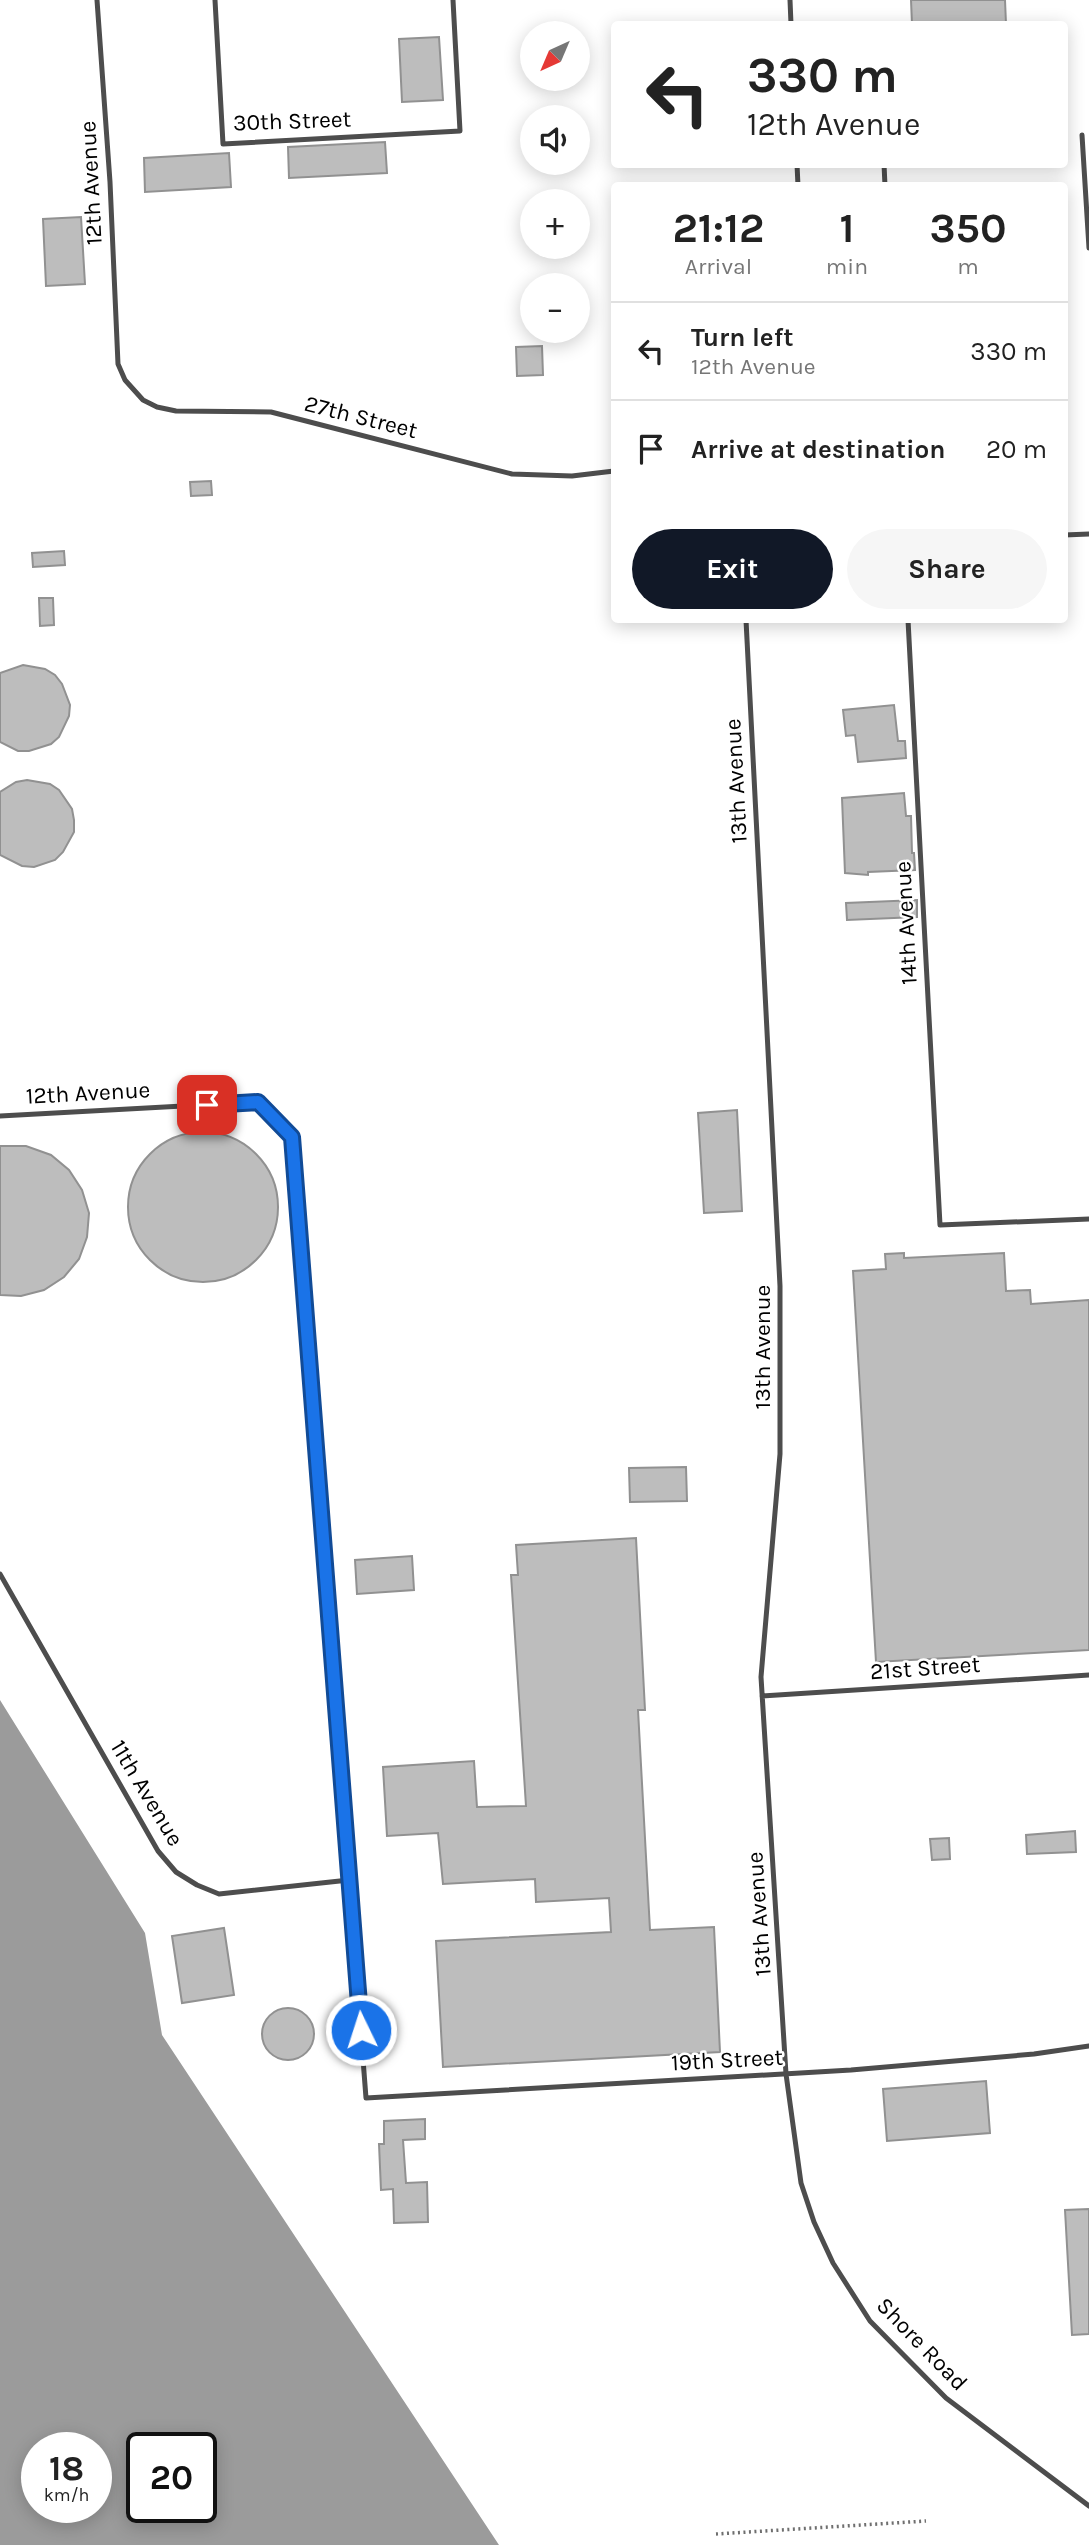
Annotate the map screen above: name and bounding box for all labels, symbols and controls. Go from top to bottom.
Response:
north arrow [520,21,590,91]
map controls [520,21,590,343]
text: 330 m [747,47,898,104]
icon: left [632,49,723,140]
street label: 30th Street [232,105,352,137]
button: sound [520,105,590,175]
text: 12th Avenue [747,106,920,143]
street label: 12th Avenue [74,120,108,246]
button: + [520,189,590,259]
text: 21:12 [672,203,764,253]
text: 1 [839,203,854,253]
text: 350 [929,203,1007,253]
text: Arrival [685,253,752,280]
text: min [826,253,868,280]
text: m [957,253,979,280]
button: − [520,273,590,343]
text: Turn left [691,322,793,353]
icon: left [632,332,670,370]
text: 330 m [970,336,1047,367]
text: 12th Avenue [691,353,816,380]
street label: 27th Street [302,390,421,444]
icon: arrive [632,430,670,468]
text: Arrive at destination [691,434,945,465]
text: 20 m [986,434,1047,465]
button: Exit [632,529,833,609]
button: Share [847,529,1047,609]
street label: 13th Avenue [719,718,753,844]
street label: 14th Avenue [889,860,923,986]
pin [177,1075,237,1135]
street label: 12th Avenue [25,1076,151,1110]
icon: arrive [188,1086,226,1124]
street label: 13th Avenue [749,1285,776,1409]
street label: 21st Street [869,1651,981,1685]
street label: 11th Avenue [105,1735,189,1851]
street label: 13th Avenue [741,1851,777,1977]
position arrow [324,1993,398,2067]
street label: 19th Street [670,2044,784,2076]
street label: Shore Road [871,2292,973,2396]
speed limit sign: 20 [126,2432,217,2523]
text: 18 [49,2448,84,2489]
text: km/h [44,2484,89,2506]

